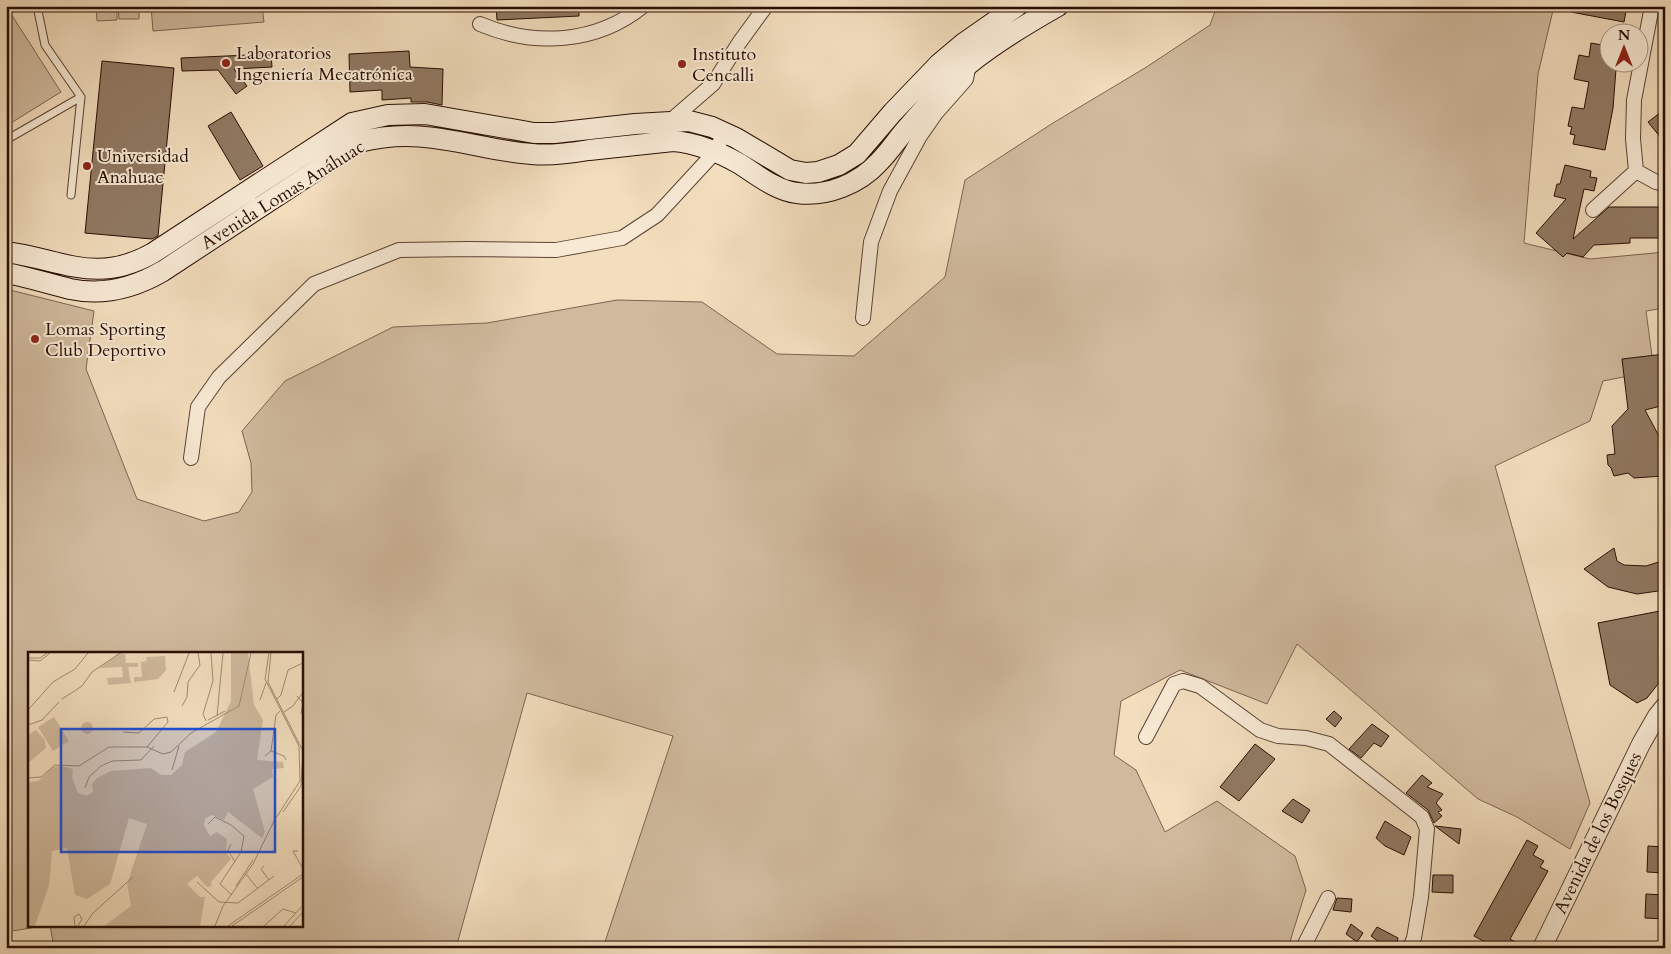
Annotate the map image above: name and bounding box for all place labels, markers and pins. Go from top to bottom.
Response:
place label: Laboratorios Ingeniería Mecatrónica [236,41,413,87]
place label: Instituto Cencalli [692,42,756,88]
marker: Laboratorios Ingeniería Mecatrónica [220,57,232,69]
marker: Instituto Cencalli [676,58,688,70]
place label: Universidad Anahuac [97,144,189,190]
marker: Universidad Anahuac [81,160,93,172]
place label: Lomas Sporting Club Deportivo [45,317,166,363]
marker: Lomas Sporting Club Deportivo [29,333,41,345]

